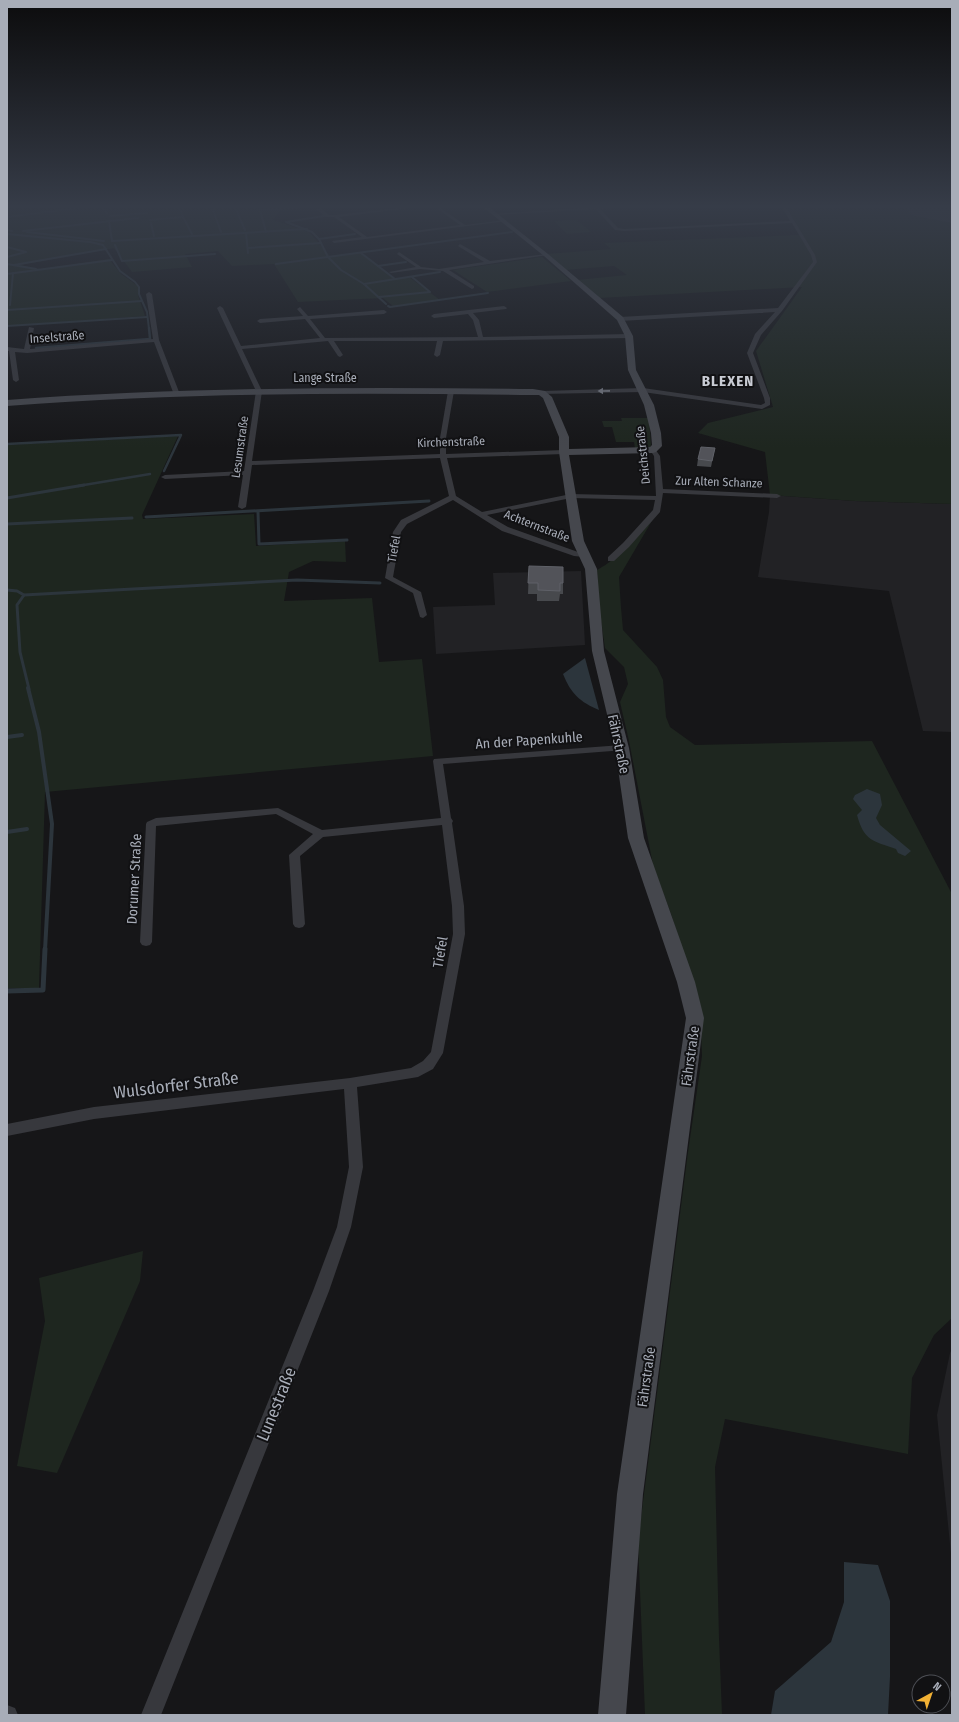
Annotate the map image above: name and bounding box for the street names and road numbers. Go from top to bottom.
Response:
street label: Inselstraße [29,328,85,346]
street label: Lange Straße [293,371,357,385]
street label: Lesumstraße [229,415,251,479]
street label: Deichstraße [633,425,653,485]
street label: Kirchenstraße [417,434,485,450]
street label: Zur Alten Schanze [675,473,763,491]
street label: Achternstraße [502,507,572,545]
street label: Tiefel [385,534,403,564]
street label: Fährstraße [604,713,633,776]
street label: An der Papenkuhle [475,728,583,753]
street label: Dorumer Straße [124,833,145,925]
street label: Tiefel [429,935,452,969]
street label: Fährstraße [678,1025,703,1087]
street label: Wulsdorfer Straße [112,1067,240,1104]
street label: Fährstraße [634,1346,659,1408]
street label: Lunestraße [252,1364,301,1444]

